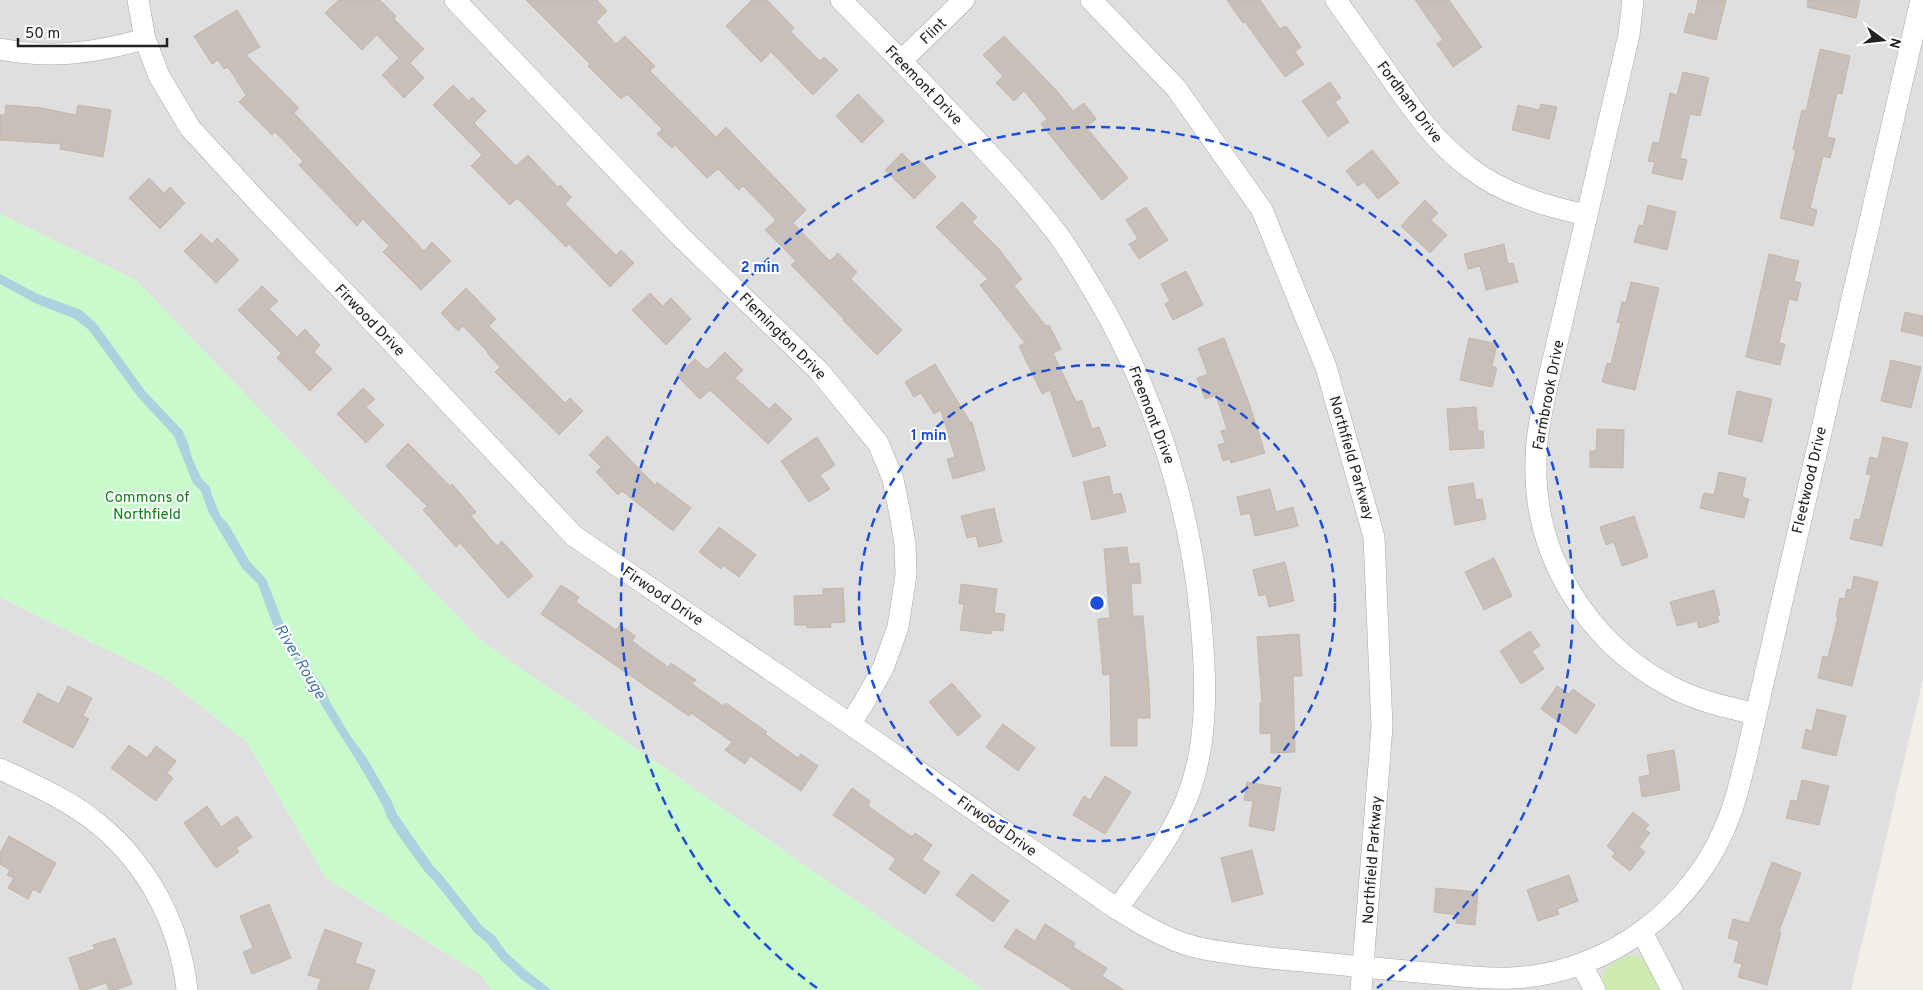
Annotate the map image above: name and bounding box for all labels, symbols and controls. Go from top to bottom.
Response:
scale bar [18,15,166,47]
street label: Flint [917,15,951,49]
north arrow [1858,15,1908,65]
text: 50 m [25,25,60,44]
text: N [1885,36,1904,50]
street label: Freemont Drive [880,42,966,130]
street label: Fordham Drive [1372,58,1446,148]
text: 2 min [740,259,780,278]
street label: Firwood Drive [330,281,408,361]
street label: Flemington Drive [734,289,830,385]
street label: Farmbrook Drive [1529,339,1569,452]
street label: Freemont Drive [1123,364,1178,467]
street label: Northfield Parkway [1324,394,1377,523]
street label: Fleetwood Drive [1789,425,1832,536]
text: 1 min [911,427,947,446]
park label: Commons of Northfield [105,489,189,525]
street label: Firwood Drive [618,563,706,631]
centre of rings [1088,594,1106,612]
water label: River Rouge [269,621,330,704]
street label: Firwood Drive [952,793,1040,862]
street label: Northfield Parkway [1360,795,1387,925]

